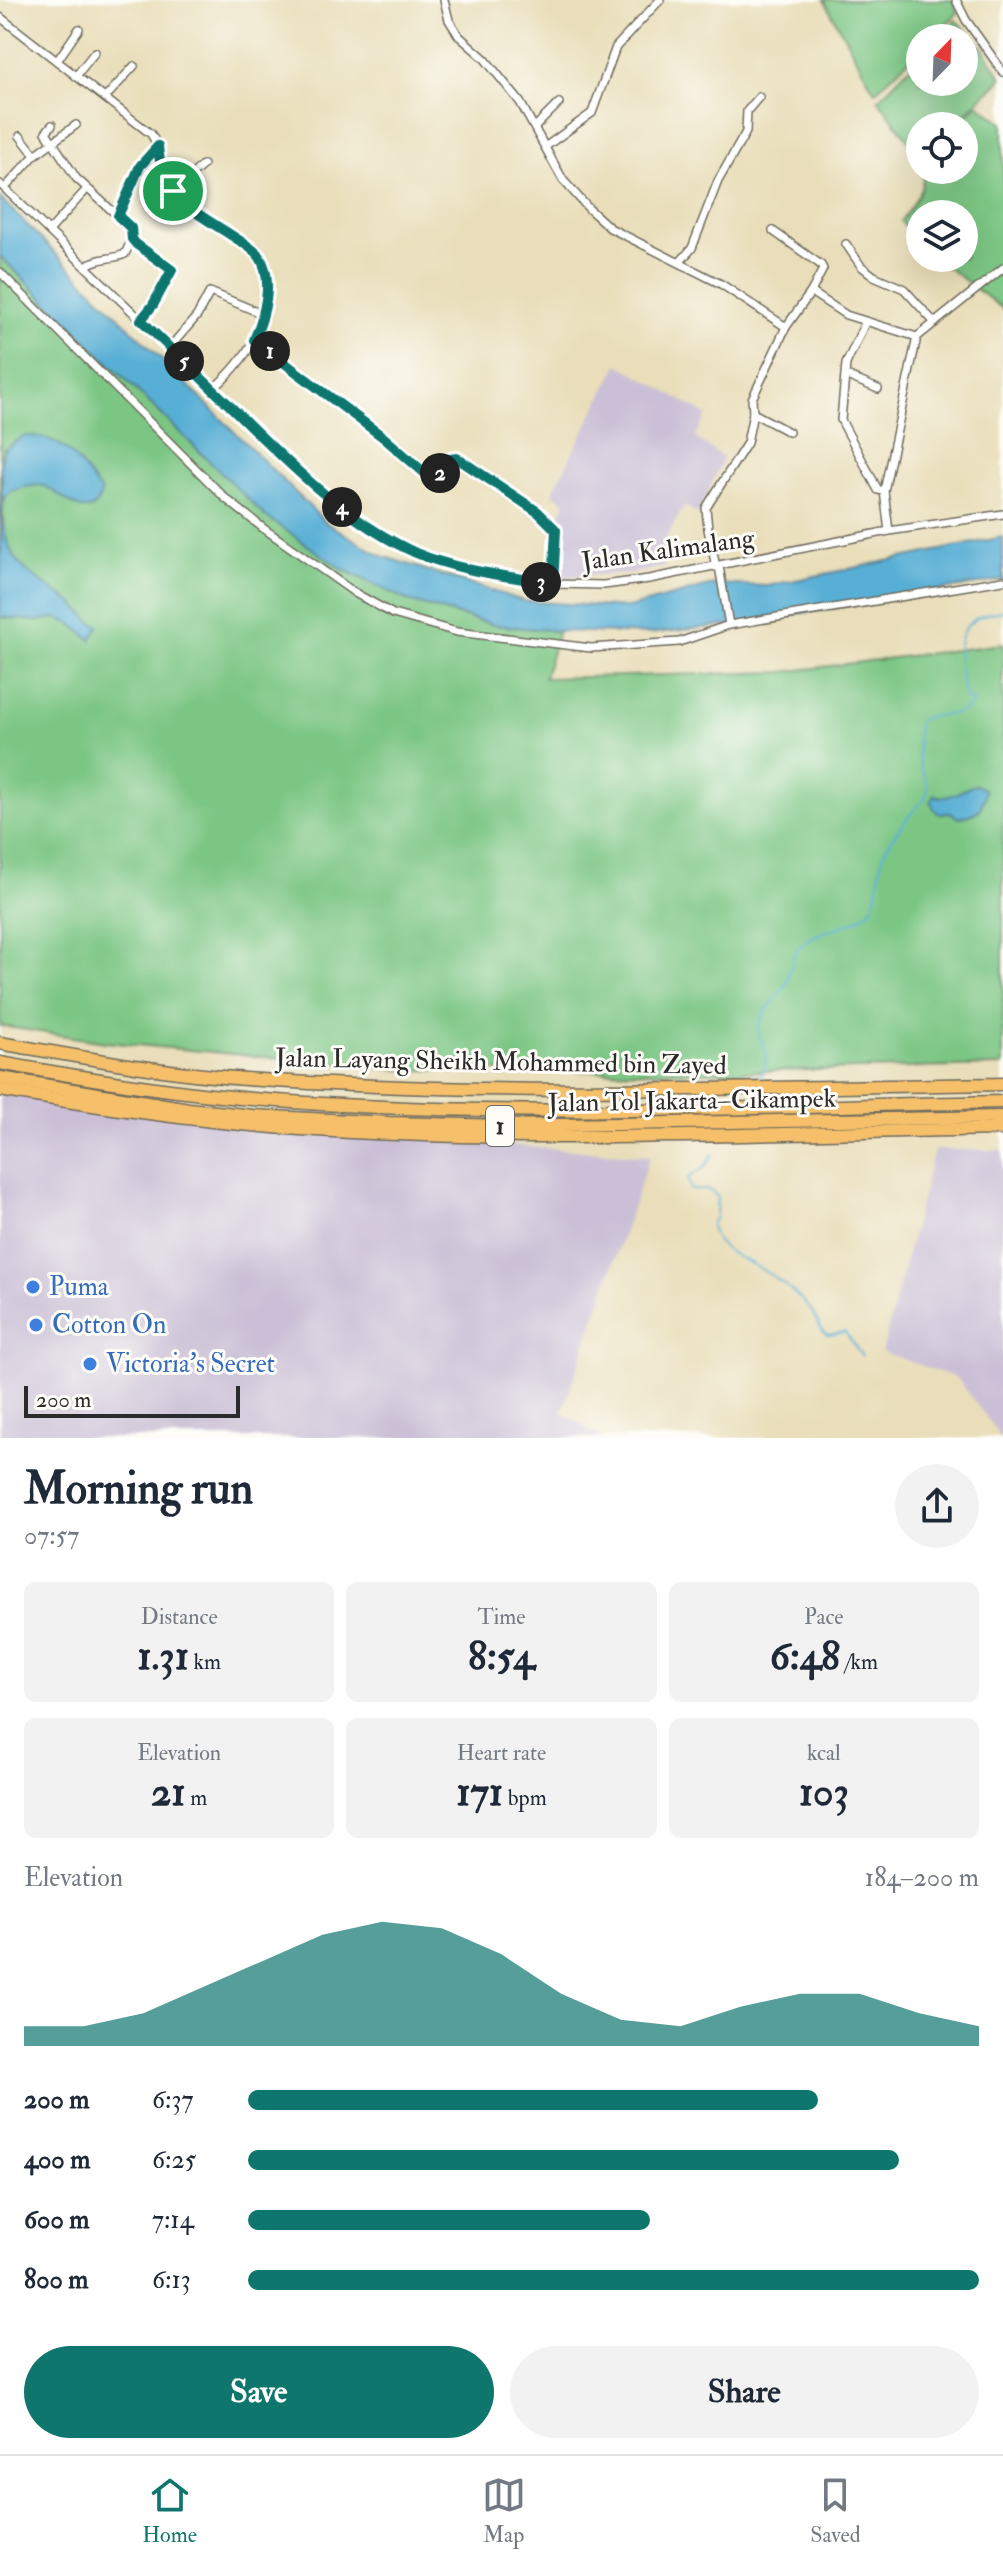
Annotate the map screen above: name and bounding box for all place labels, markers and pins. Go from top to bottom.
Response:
pin [139,157,207,225]
pin: 1 [250,331,290,371]
pin: 5 [164,341,204,381]
pin: 2 [420,453,460,493]
pin: 4 [322,487,362,527]
pin: 3 [521,562,561,602]
place label: Puma [49,1271,109,1303]
marker: Puma [24,1278,42,1296]
place label: Cotton On [52,1309,166,1341]
marker: Cotton On [27,1316,45,1334]
place label: Victoria's Secret [106,1348,275,1380]
marker: Victoria's Secret [81,1355,99,1373]

